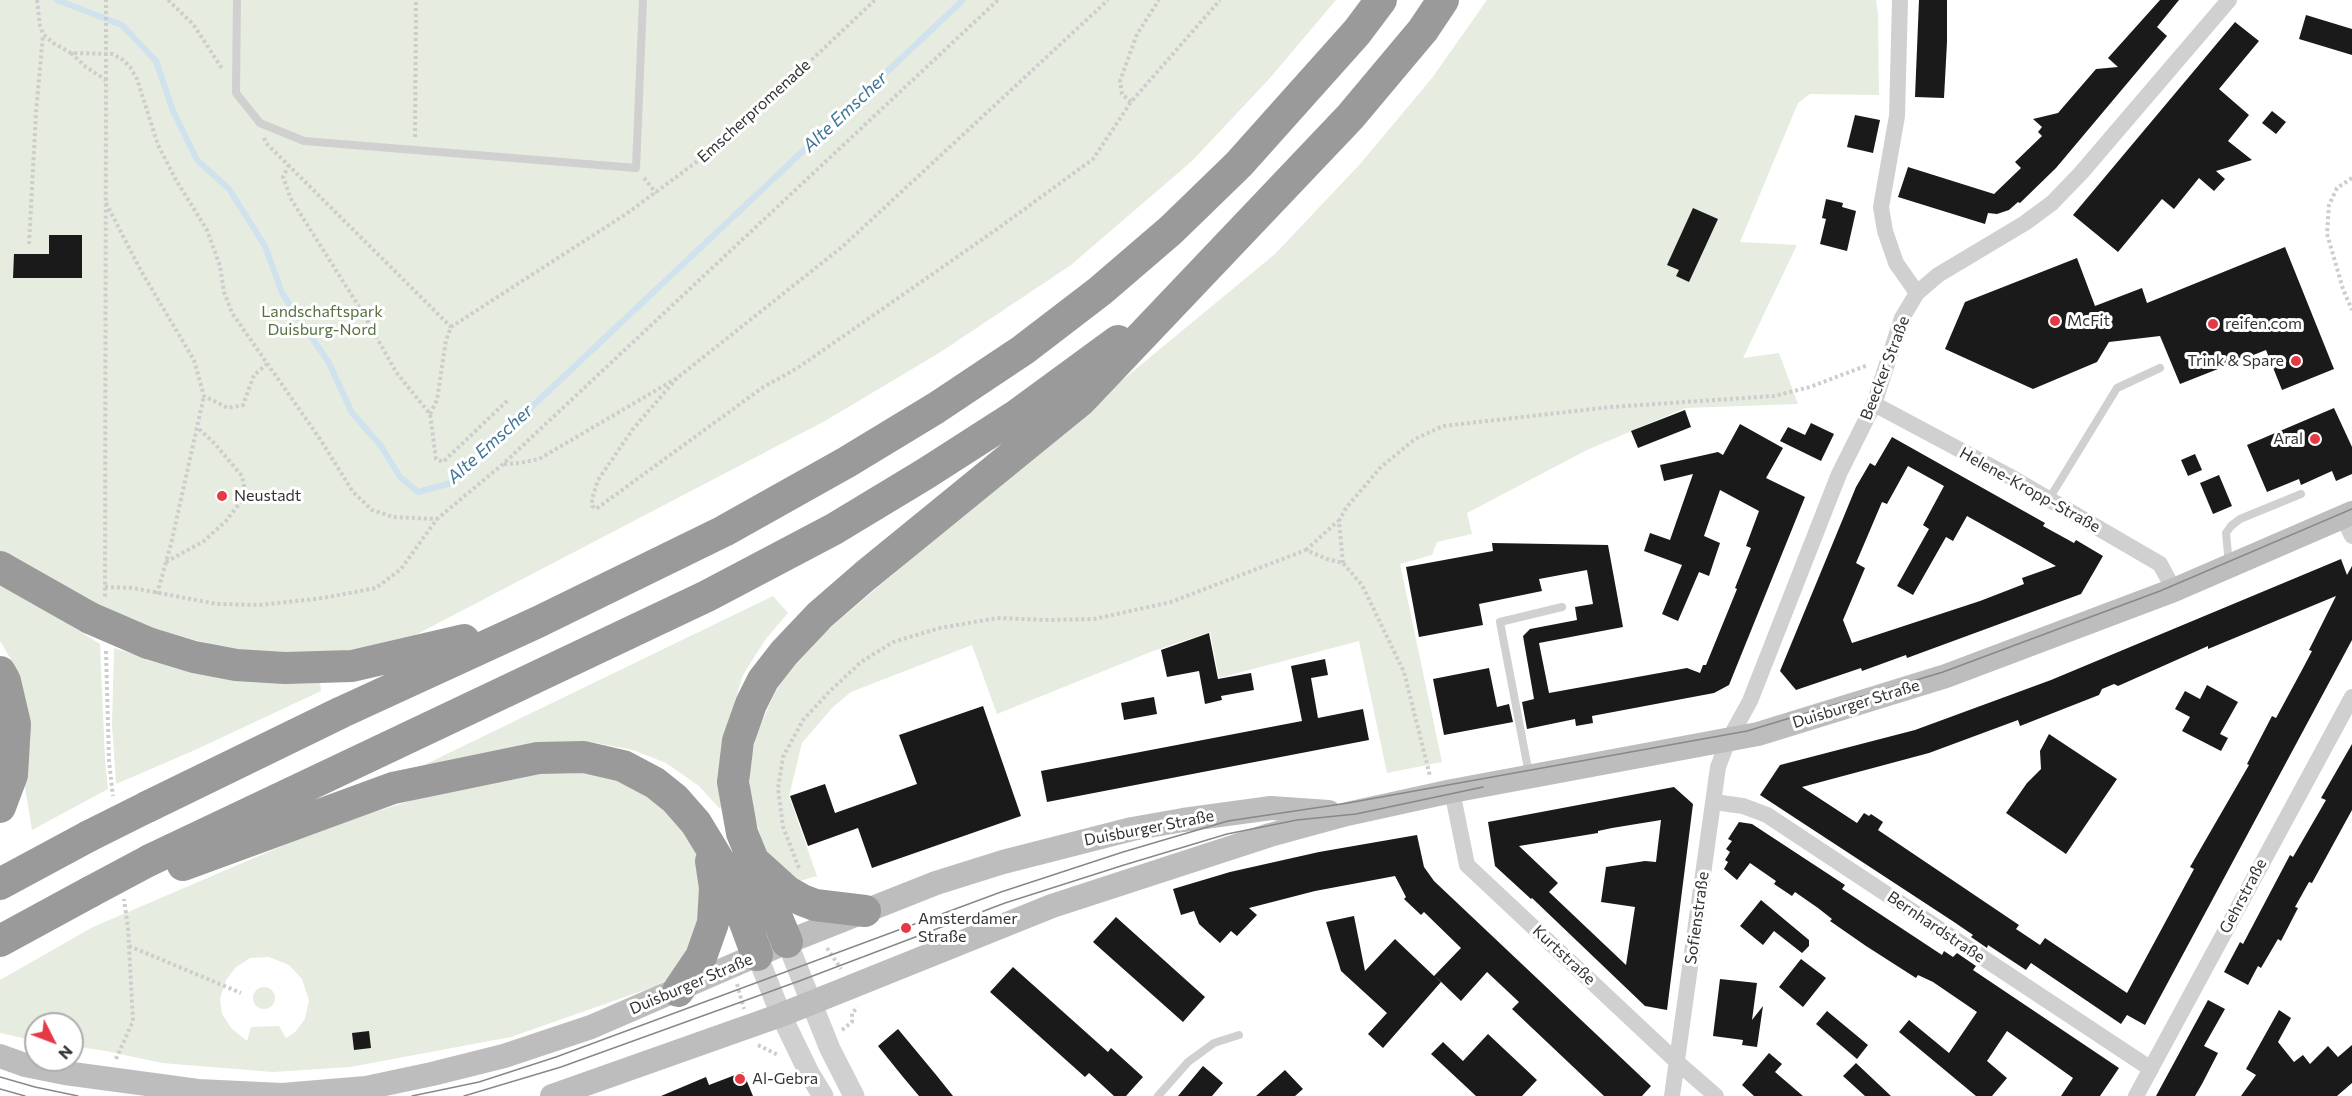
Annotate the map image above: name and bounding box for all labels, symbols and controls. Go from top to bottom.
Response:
street label: Emscherpromenade [694,55,814,167]
water label: Alte Emscher [798,67,892,157]
park label: Landschaftspark Duisburg-Nord [261,302,383,340]
place label: McFit [2067,311,2110,331]
street label: Beecker Straße [1856,313,1914,423]
marker: McFit [2048,314,2062,328]
place label: reifen.com [2225,314,2302,334]
marker: reifen.com [2206,317,2220,331]
place label: Trink & Spare [2187,351,2284,371]
marker: Trink & Spare [2289,354,2303,368]
water label: Alte Emscher [443,400,537,488]
place label: Aral [2273,429,2303,449]
marker: Aral [2308,432,2322,446]
street label: Helene-Kropp-Straße [1956,443,2104,537]
place label: Neustadt [234,486,301,506]
marker: Neustadt [215,489,229,503]
street label: Duisburger Straße [1790,676,1922,732]
street label: Duisburger Straße [1082,806,1216,850]
street label: Gehrstraße [2215,855,2271,937]
street label: Sofienstraße [1681,870,1713,966]
street label: Bernhardstraße [1883,887,1989,967]
place label: Amsterdamer Straße [918,909,1018,947]
marker: Amsterdamer Straße [899,921,913,935]
street label: Kurtstraße [1529,921,1599,989]
street label: Duisburger Straße [627,949,755,1019]
north arrow [24,1012,84,1072]
text: N [55,1042,77,1064]
place label: Al-Gebra [752,1069,818,1089]
marker: Al-Gebra [733,1072,747,1086]

